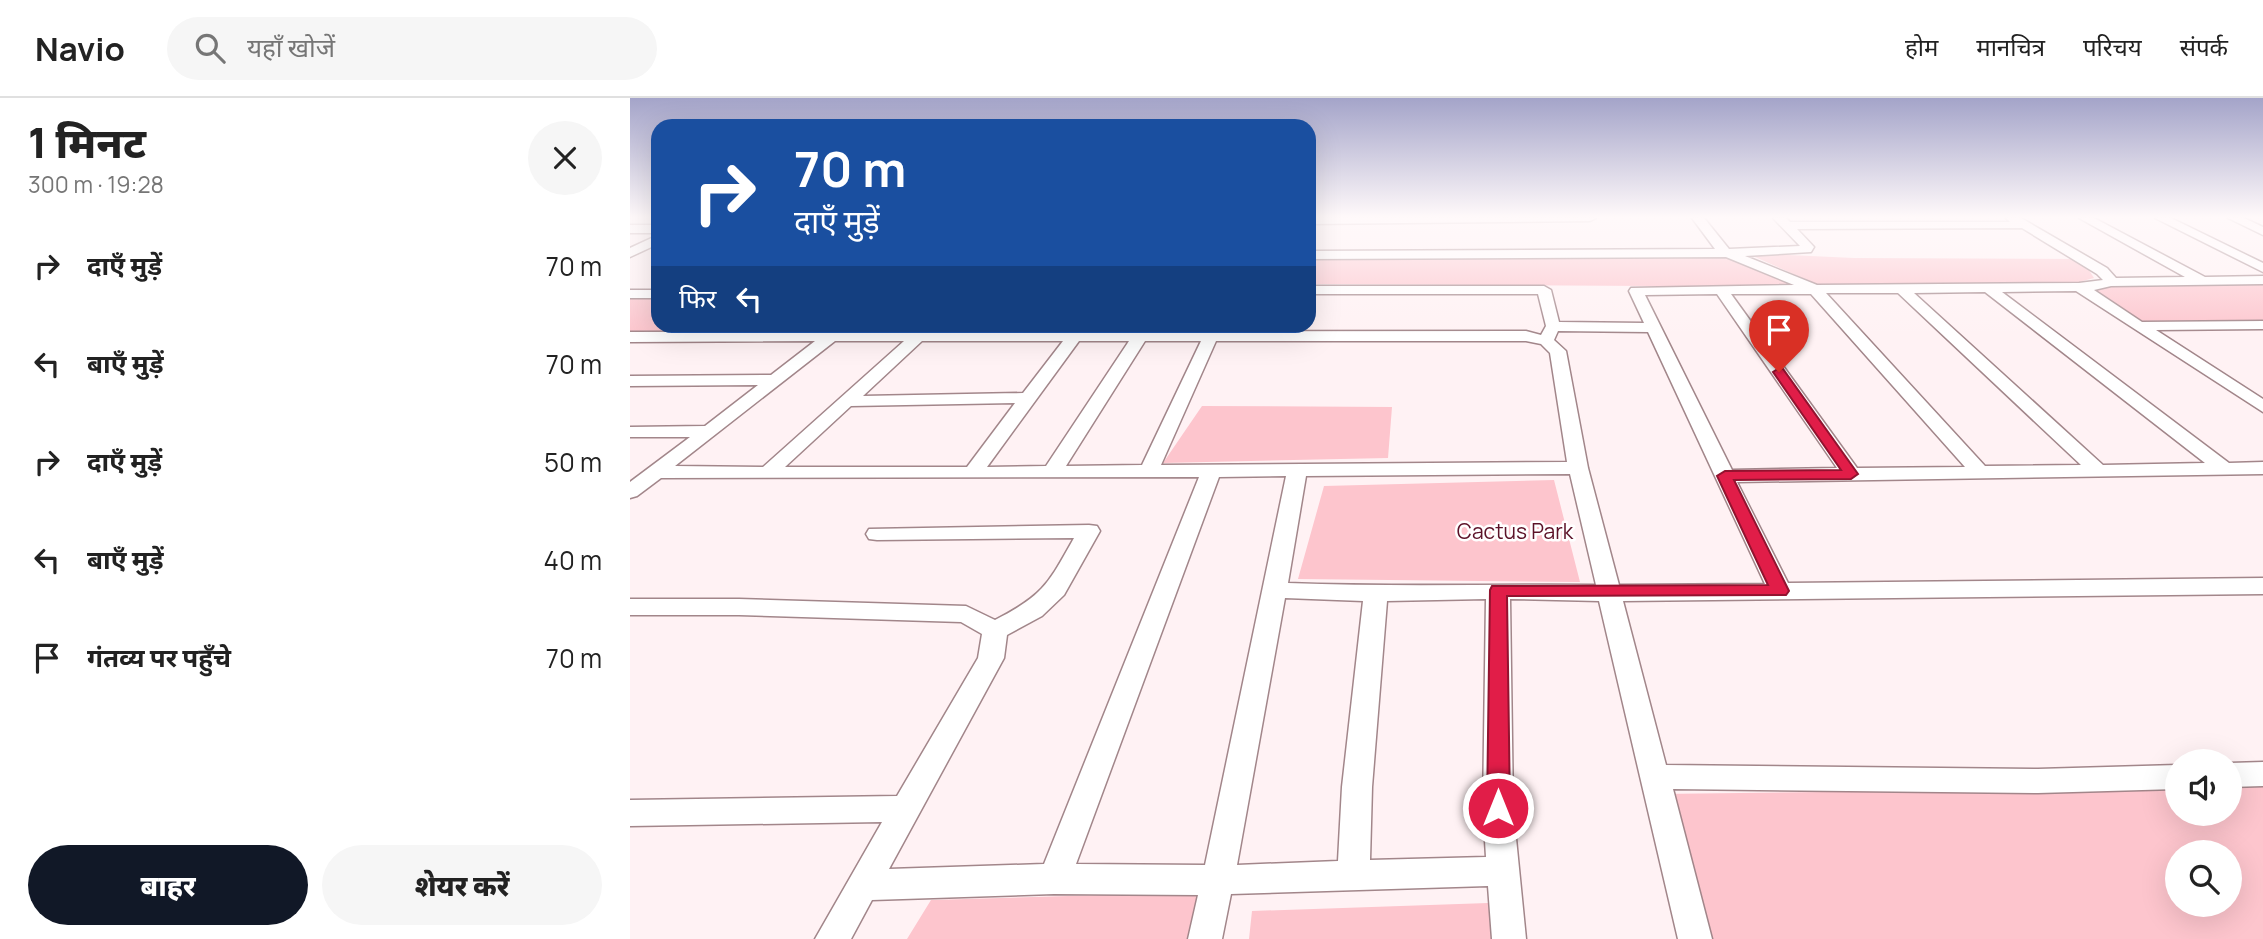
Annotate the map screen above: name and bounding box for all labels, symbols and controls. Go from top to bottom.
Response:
search box [167,17,657,80]
text: Navio [35,26,125,71]
icon: search [191,29,229,67]
text: यहाँ खोजें [247,29,335,65]
text: होम [1905,30,1938,63]
text: मानचित्र [1976,30,2045,63]
text: परिचय [2083,30,2142,63]
text: संपर्क [2180,30,2228,63]
text: 1 मिनट [28,113,146,171]
button: close [528,121,602,195]
text: 70 m [794,135,906,202]
icon: right [679,147,770,238]
text: 300 m · 19:28 [28,168,164,200]
text: दाएँ मुड़ें [794,199,880,243]
icon: right [28,247,66,285]
text: दाएँ मुड़ें [87,247,162,283]
text: 70 m [546,248,602,284]
text: फिर [679,280,716,316]
icon: left [730,280,768,318]
pin [1749,300,1809,372]
icon: arrive [1760,311,1798,349]
icon: left [28,345,66,383]
text: बाएँ मुड़ें [87,345,164,381]
text: 70 m [546,346,602,382]
icon: right [28,443,66,481]
text: दाएँ मुड़ें [87,443,162,479]
text: 50 m [544,444,602,480]
park label: Cactus Park [1457,517,1574,545]
icon: left [28,541,66,579]
text: बाएँ मुड़ें [87,541,164,577]
text: 40 m [544,542,602,578]
icon: arrive [28,639,66,677]
text: गंतव्य पर पहुँचे [87,639,231,675]
text: 70 m [546,640,602,676]
map controls [2165,749,2242,917]
button: sound [2165,749,2242,826]
position arrow [1461,771,1535,845]
button: search [2165,840,2242,917]
button: बाहर [28,845,308,925]
button: शेयर करें [322,845,602,925]

